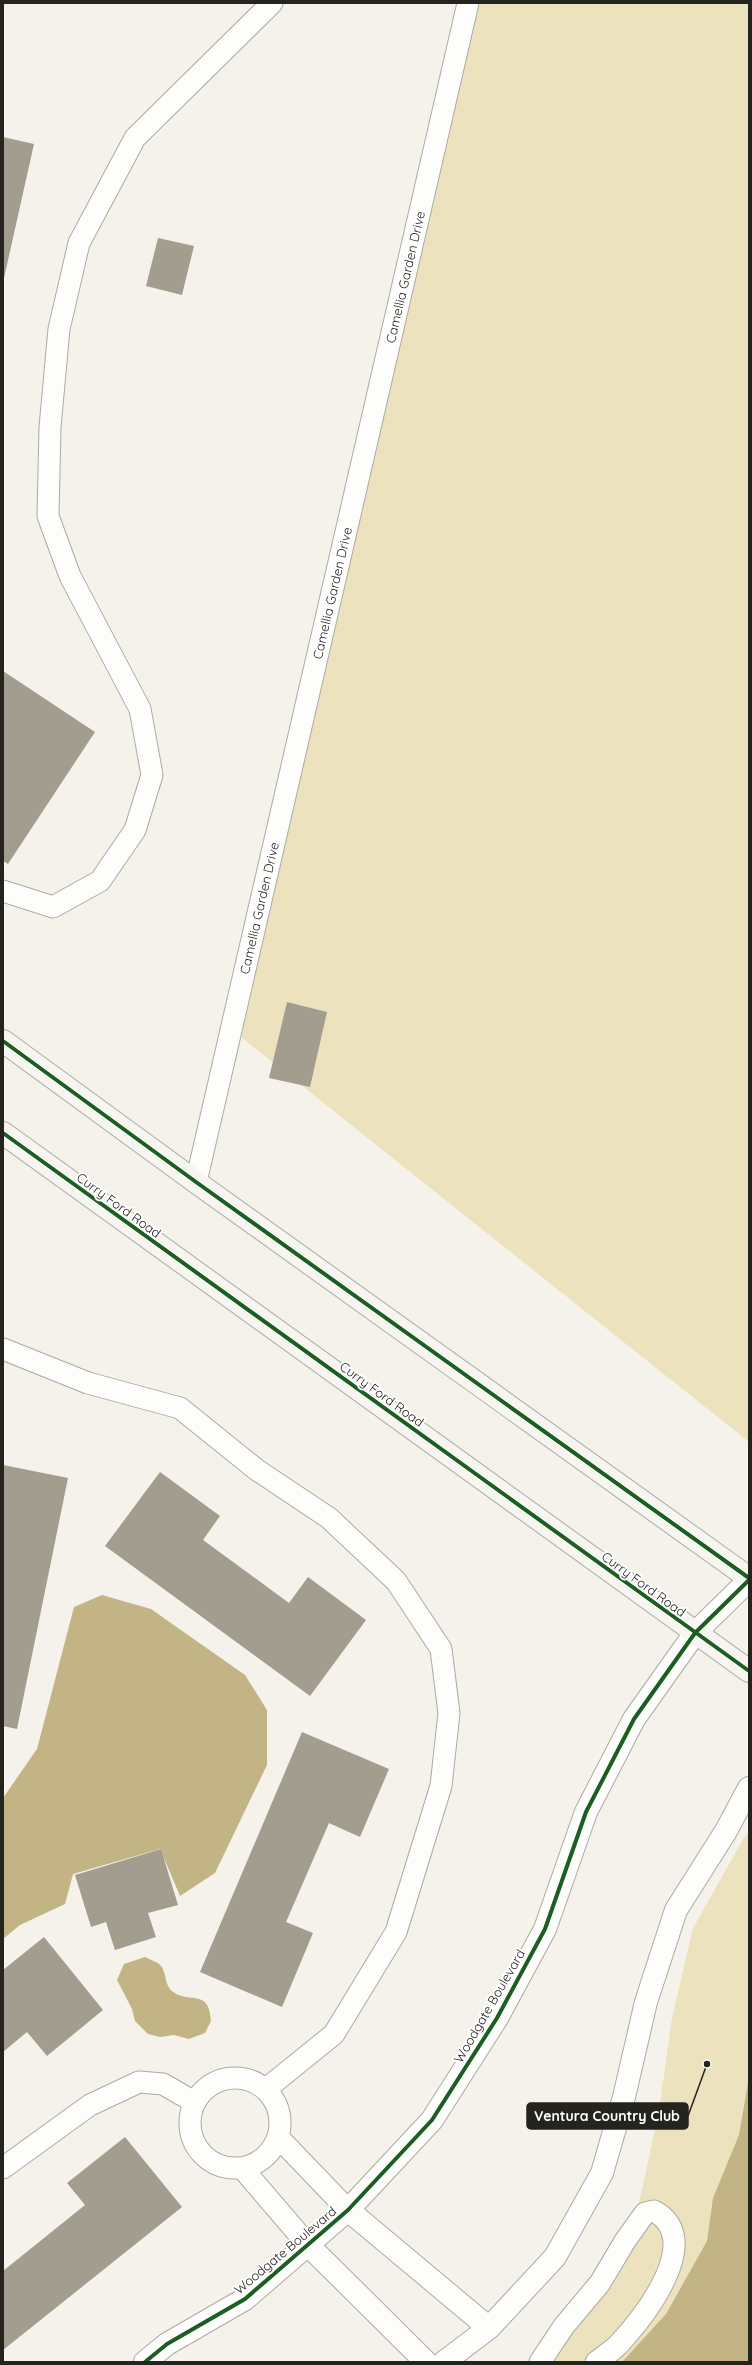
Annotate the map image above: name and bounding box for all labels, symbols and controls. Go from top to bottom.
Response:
street label: Camellia Garden Drive [382,209,428,345]
street label: Camellia Garden Drive [309,525,355,661]
street label: Camellia Garden Drive [236,840,282,976]
street label: Curry Ford Road [74,1169,164,1241]
street label: Curry Ford Road [337,1358,427,1430]
street label: Curry Ford Road [599,1548,689,1620]
street label: Woodgate Boulevard [450,1946,528,2066]
callout: Ventura Country Club [527,2103,688,2129]
text: Ventura Country Club [534,2107,680,2125]
street label: Woodgate Boulevard [231,2203,339,2297]

